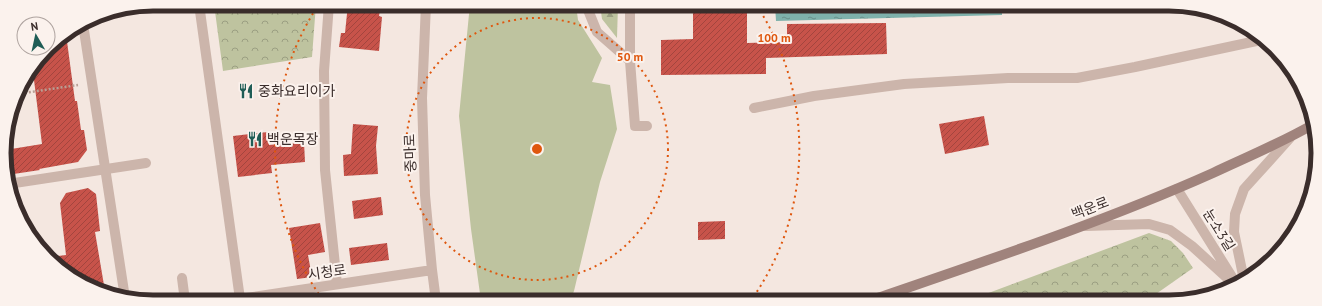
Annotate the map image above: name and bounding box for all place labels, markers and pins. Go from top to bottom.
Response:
restaurant icon: 중화요리이가 [237,82,255,100]
place label: 중화요리이가 [258,82,335,100]
restaurant icon: 백운목장 [246,130,264,148]
place label: 백운목장 [267,130,319,148]
centre of rings [530,142,544,156]

